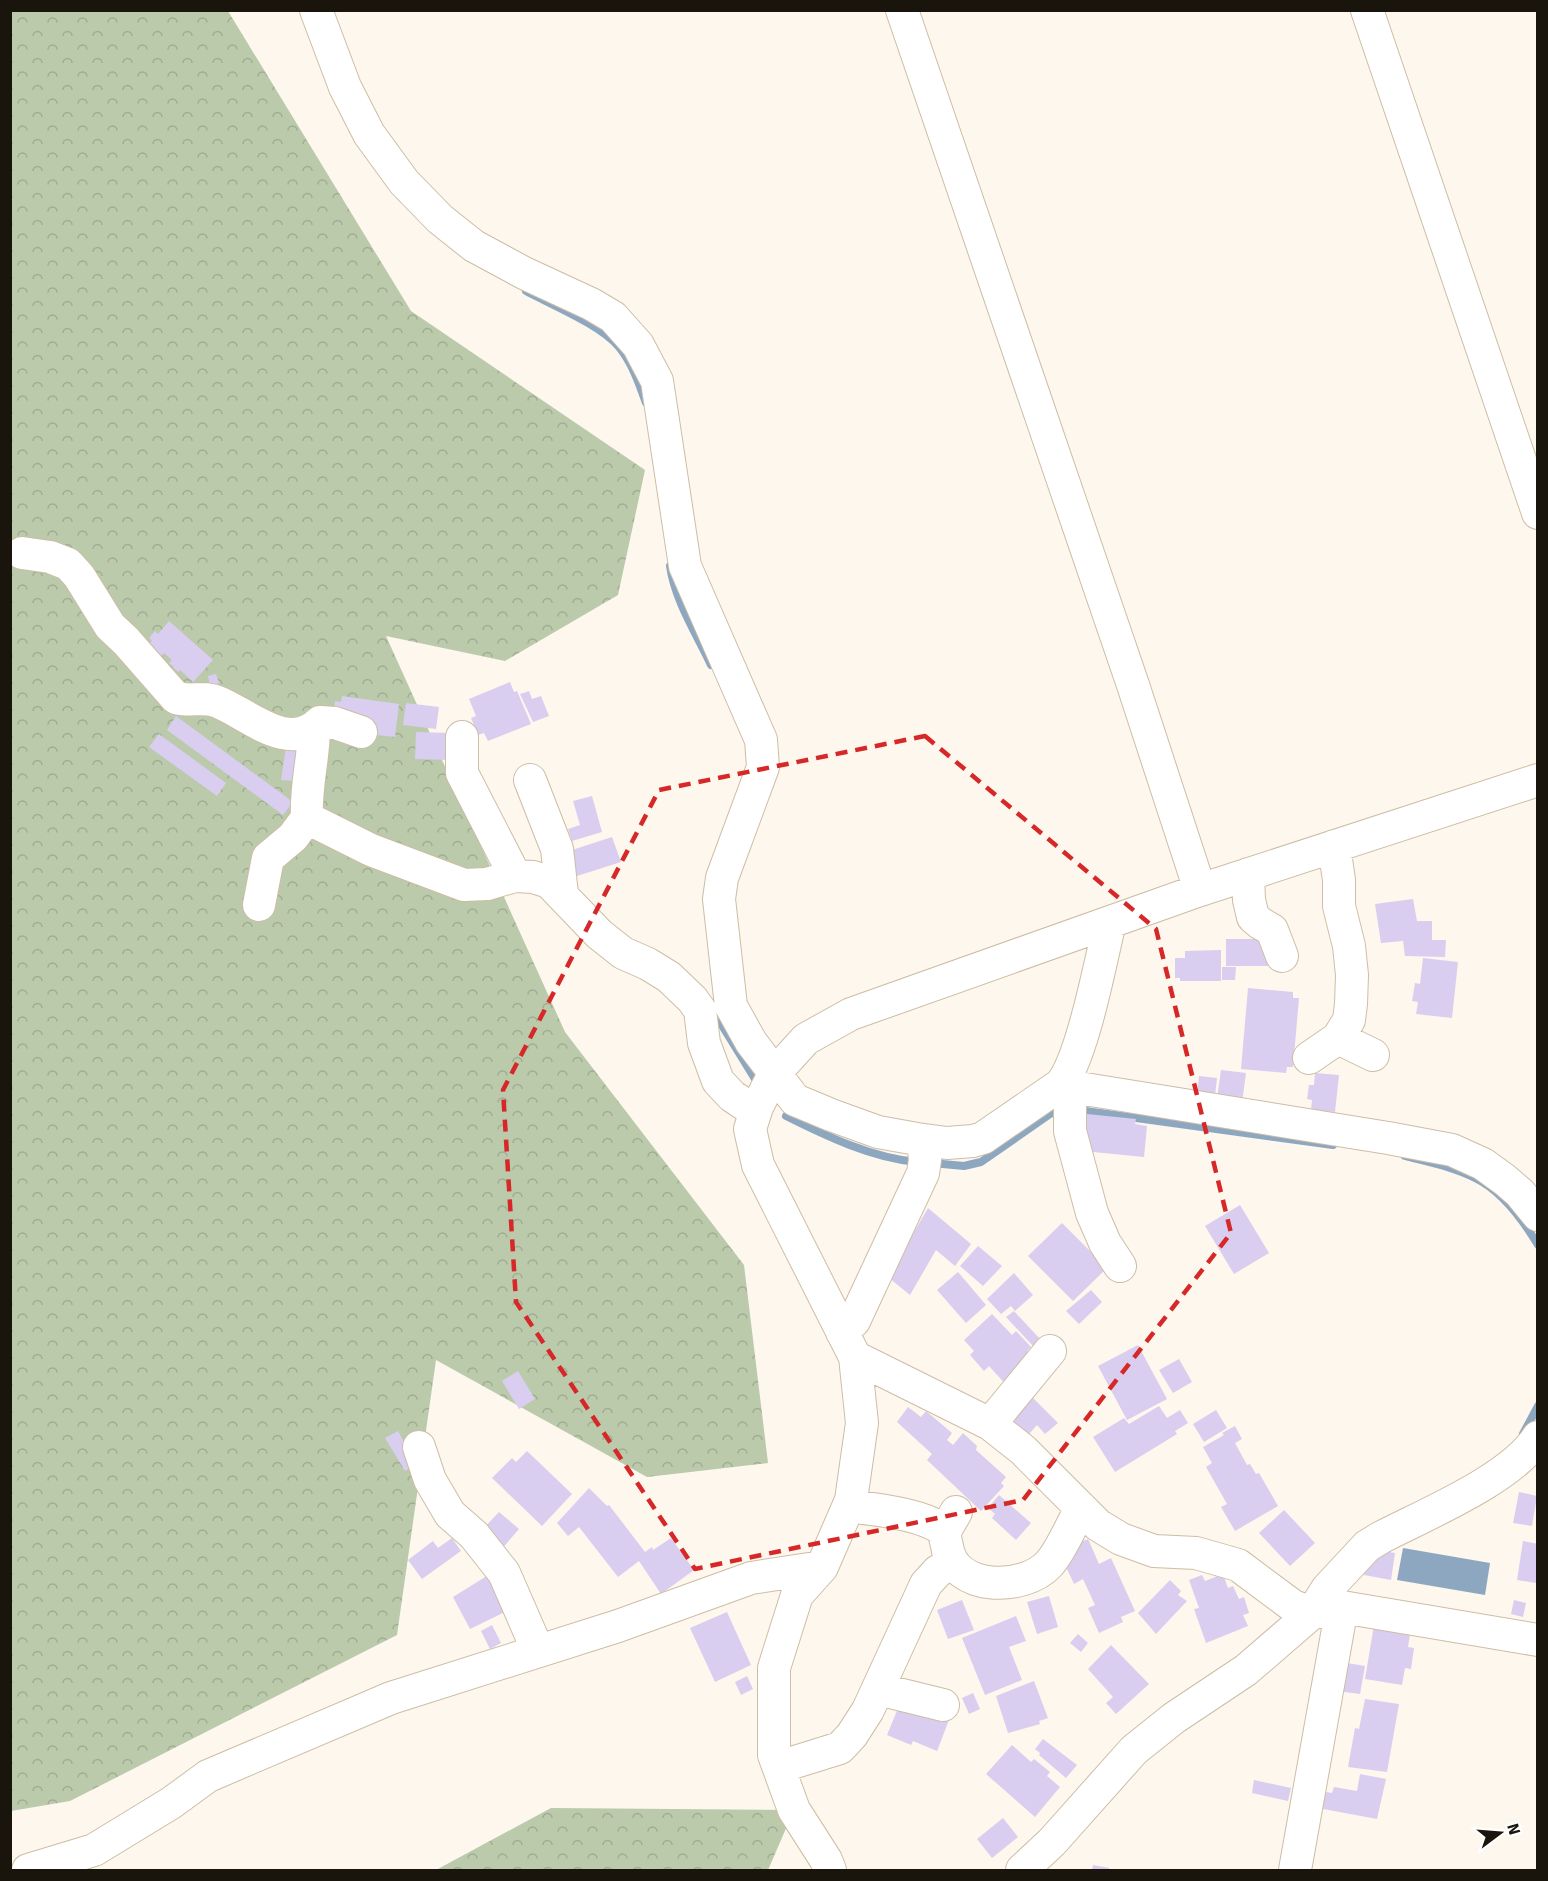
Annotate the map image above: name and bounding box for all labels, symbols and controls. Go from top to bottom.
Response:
north arrow [1470,1803,1530,1863]
text: N [1502,1821,1525,1837]

